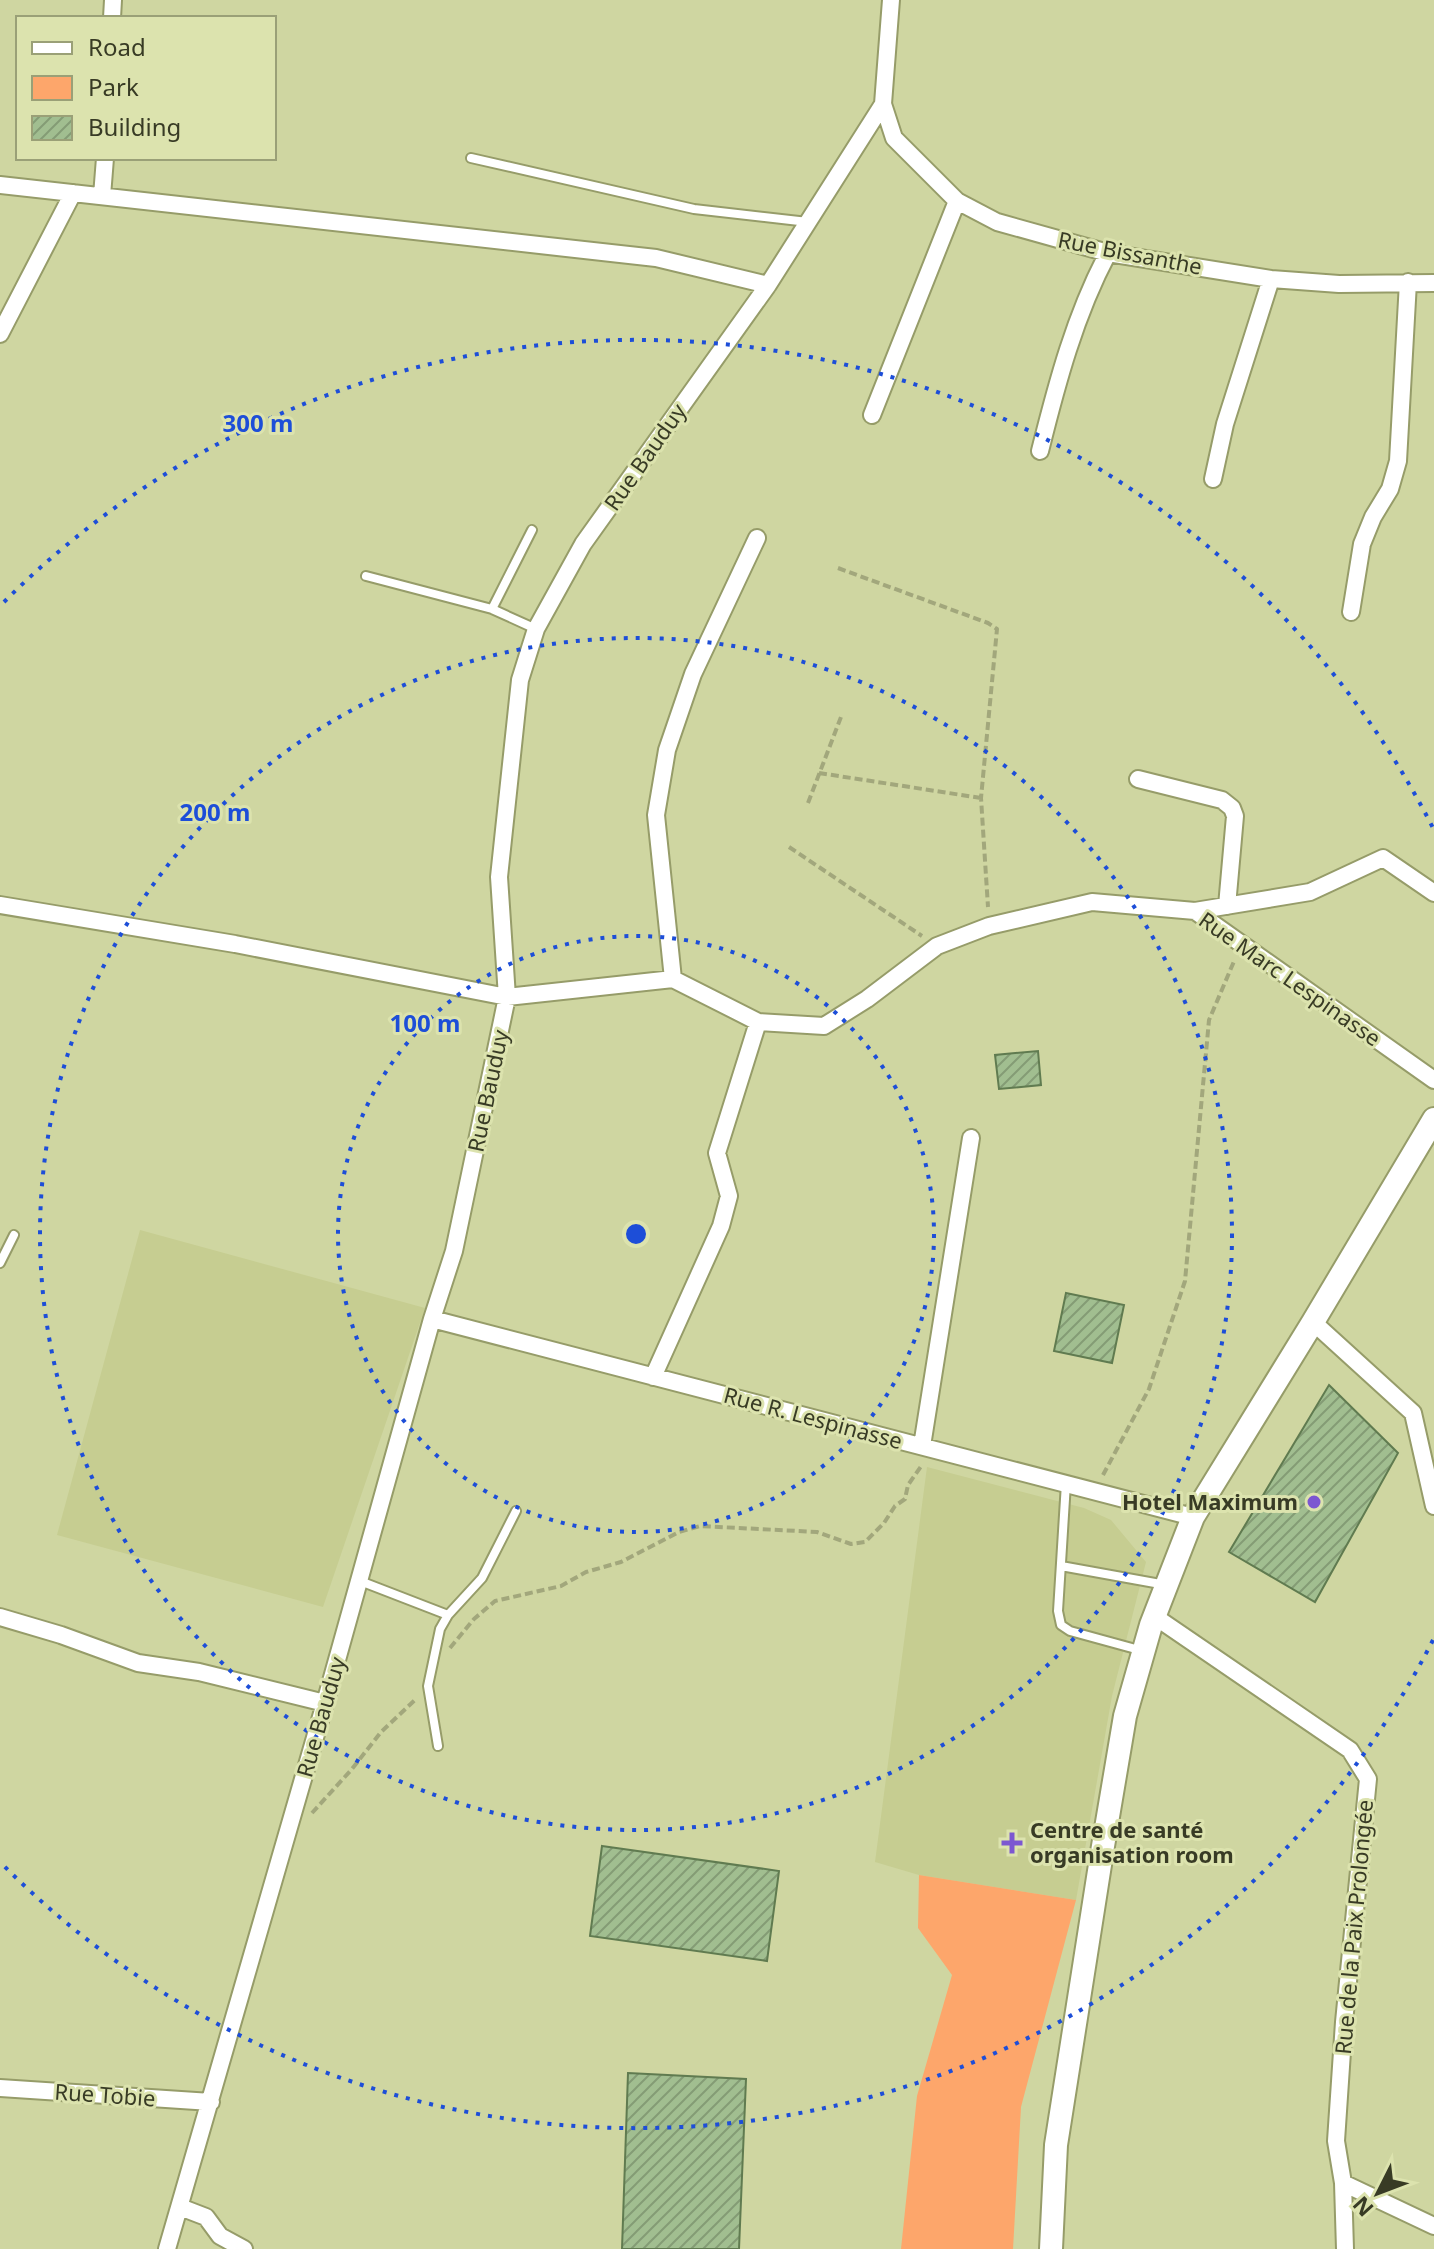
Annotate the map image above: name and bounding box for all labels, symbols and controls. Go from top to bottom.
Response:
legend [16,16,276,160]
text: Road [88,30,146,63]
text: Park [88,70,139,103]
text: Building [88,110,181,143]
street label: Rue Bissanthe [1055,223,1205,281]
street label: Rue Bauduy [596,396,692,516]
text: 300 m [223,406,293,439]
text: 200 m [180,795,250,828]
street label: Rue Marc Lespinasse [1194,904,1388,1052]
text: 100 m [390,1006,460,1039]
street label: Rue Bauduy [459,1026,515,1155]
centre of rings [622,1220,650,1248]
street label: Rue R. Lespinasse [721,1379,906,1455]
place label: Hotel Maximum [1122,1486,1298,1516]
marker: Hotel Maximum [1305,1493,1323,1511]
street label: Rue Bauduy [289,1652,352,1780]
street label: Rue de la Paix Prolongée [1327,1798,1379,2056]
place label: Centre de santé organisation room [1030,1814,1234,1869]
marker: Centre de santé organisation room [1001,1832,1023,1854]
street label: Rue Tobie [54,2076,157,2112]
north arrow [1338,2153,1418,2233]
text: N [1345,2190,1380,2224]

